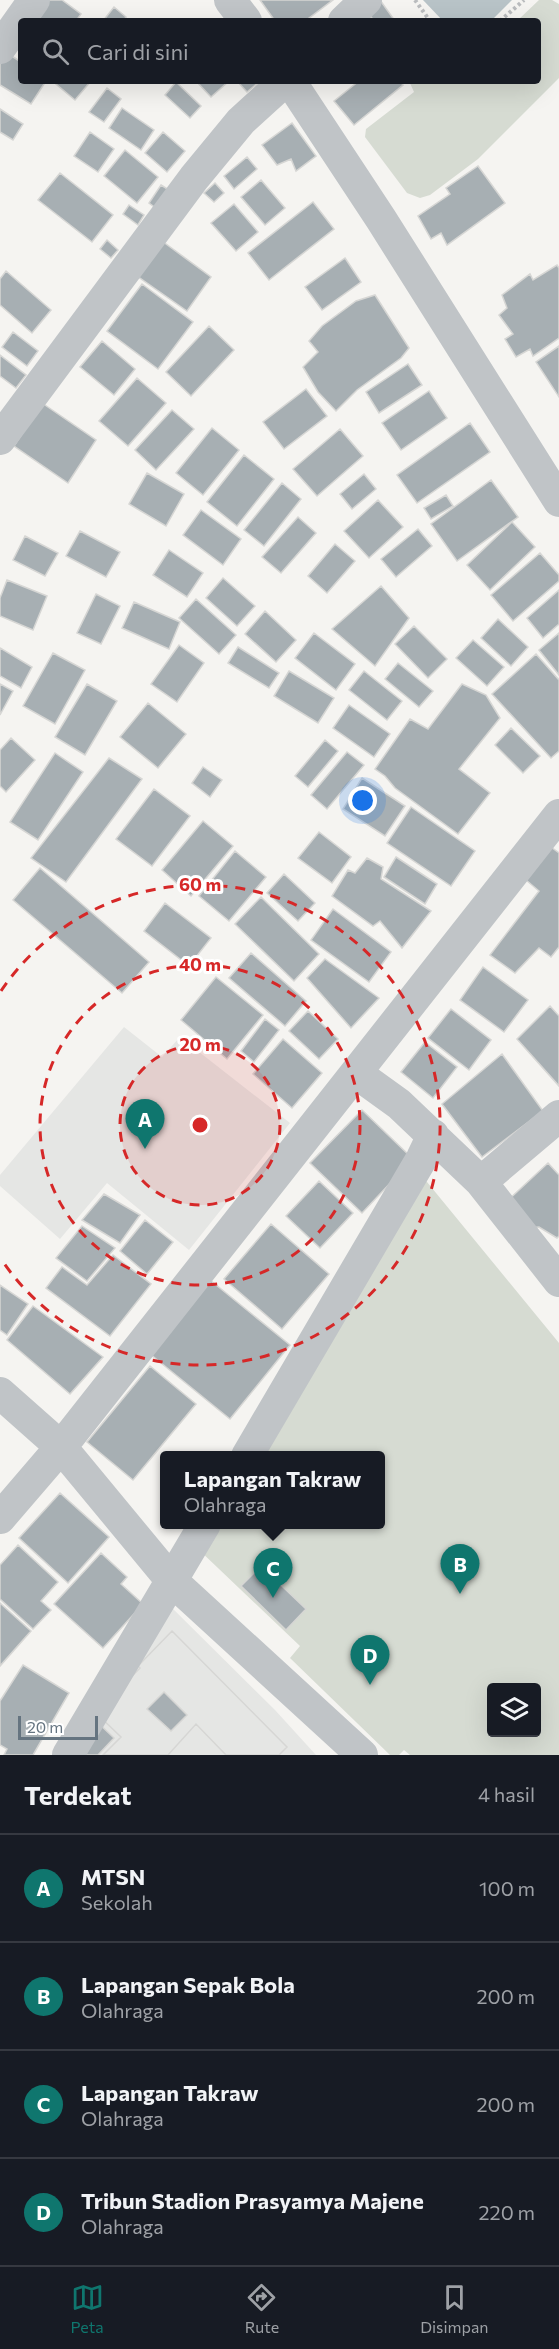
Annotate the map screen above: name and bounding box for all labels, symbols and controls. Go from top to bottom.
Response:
search box [18,18,541,84]
icon: search [39,35,72,68]
text: Cari di sini [87,38,189,65]
your location [348,786,377,815]
text: 60 m [179,873,221,895]
text: 40 m [179,953,221,975]
text: 20 m [179,1033,221,1055]
pin: A [126,1100,164,1149]
centre of rings [190,1115,210,1135]
popup [160,1451,385,1529]
text: Lapangan Takraw [184,1465,361,1492]
text: Olahraga [184,1492,266,1516]
pin: B [440,1544,480,1594]
pin: C [254,1548,292,1598]
pin: D [350,1636,389,1685]
map controls [487,1683,541,1737]
button: layers [487,1683,541,1737]
scale bar [18,1713,98,1740]
text: 20 m [27,1717,63,1736]
text: Terdekat [24,1779,131,1810]
text: 4 hasil [478,1782,535,1806]
text: MTSN [81,1863,145,1890]
text: A [36,1876,51,1900]
text: 100 m [479,1876,535,1900]
text: Sekolah [81,1890,153,1914]
text: Lapangan Sepak Bola [81,1971,295,1998]
text: B [37,1984,50,2008]
text: 200 m [477,1984,535,2008]
text: Olahraga [81,1998,164,2022]
text: Lapangan Takraw [81,2079,259,2106]
text: C [37,2092,50,2116]
text: 200 m [477,2092,535,2116]
text: Olahraga [81,2106,164,2130]
text: Tribun Stadion Prasyamya Majene [81,2187,424,2214]
text: D [36,2200,51,2224]
text: 220 m [479,2200,535,2224]
text: Olahraga [81,2214,164,2238]
tab: Peta [71,2281,104,2336]
tab: Rute [245,2281,279,2336]
tab: Disimpan [420,2281,488,2336]

